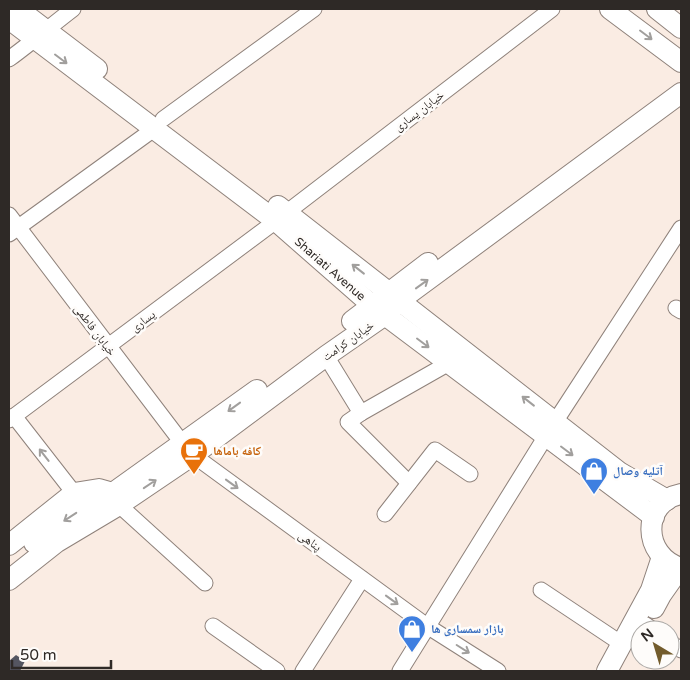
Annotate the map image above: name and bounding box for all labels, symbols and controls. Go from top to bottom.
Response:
one-way arrow [639,30,653,40]
one-way arrow [54,54,67,65]
street label: خیابان یساری [391,88,447,135]
street label: Shariati Avenue [292,234,368,304]
one-way arrow [352,263,365,274]
one-way arrow [415,279,429,289]
street label: خیابان فاطمی [71,302,119,359]
street label: یساری [128,307,158,335]
street label: خیابان کرامت [320,318,377,364]
one-way arrow [416,338,430,348]
one-way arrow [522,395,535,406]
one-way arrow [227,402,241,412]
cafe icon: کافه باماها [179,436,209,475]
place label: کافه باماها [213,444,262,458]
one-way arrow [560,446,574,456]
one-way arrow [39,449,50,462]
shop icon: آتلیه وصال [579,456,609,495]
place label: آتلیه وصال [613,464,663,479]
one-way arrow [225,478,238,489]
one-way arrow [143,479,157,489]
one-way arrow [63,512,77,522]
street label: پناهی [296,528,325,554]
one-way arrow [385,595,399,605]
shop icon: بازار سمساری ها [397,614,427,653]
north arrow [630,620,680,670]
place label: بازار سمساری ها [431,622,503,637]
text: N [638,625,657,645]
scale bar [12,638,111,670]
one-way arrow [455,644,469,654]
text: 50 m [20,646,57,664]

